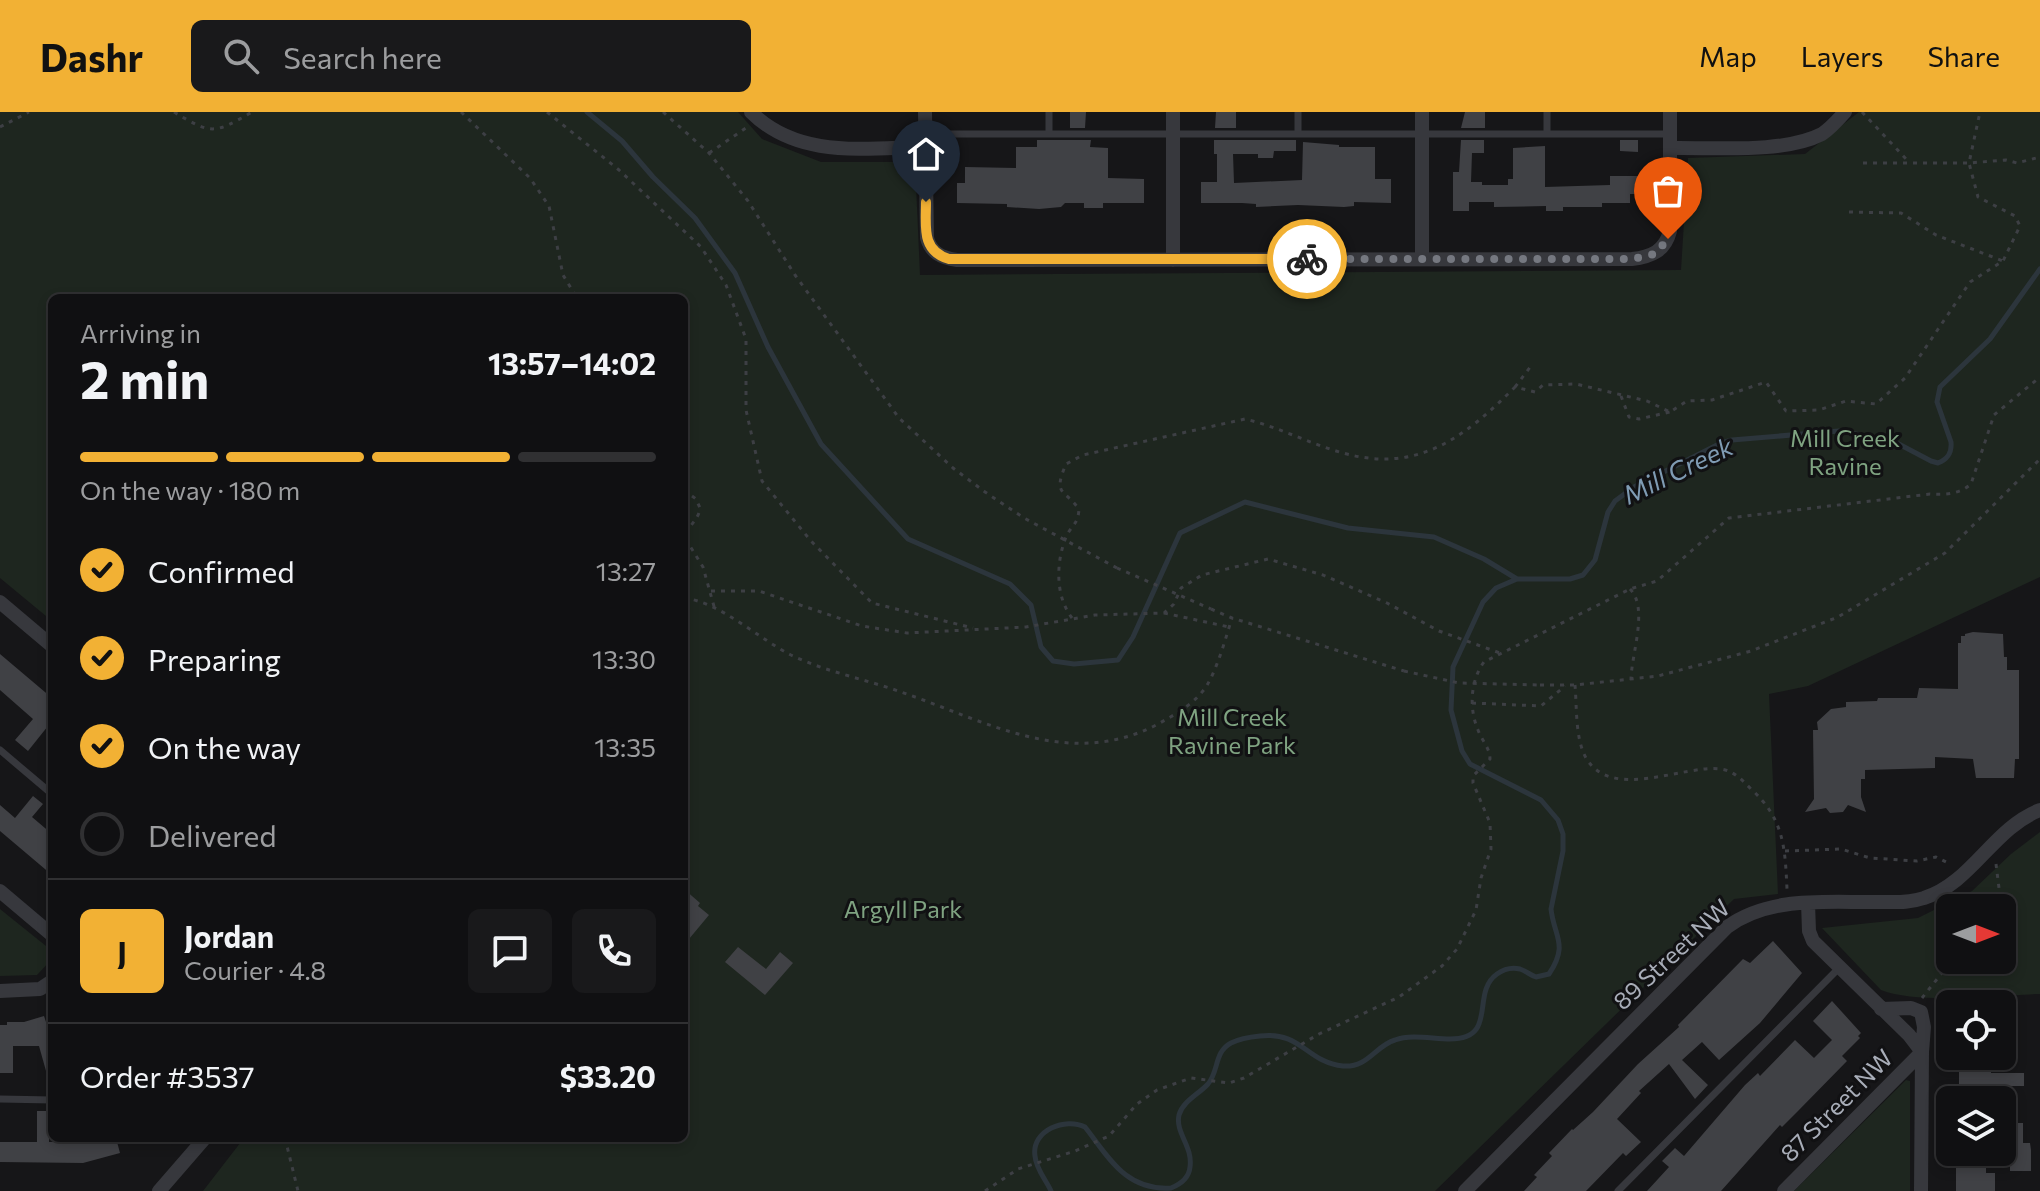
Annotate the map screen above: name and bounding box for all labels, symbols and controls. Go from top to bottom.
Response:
search box [191,20,751,92]
text: Dashr [40,33,143,80]
icon: search [219,34,263,78]
text: Search here [283,38,442,75]
text: Map [1699,39,1757,73]
text: Layers [1801,39,1883,73]
text: Share [1927,39,2000,73]
pin [892,120,960,202]
icon: home [904,132,948,176]
pin [1634,157,1702,239]
icon: bag [1646,169,1690,213]
courier [1267,219,1347,299]
icon: bike [1285,237,1329,281]
text: Arriving in [80,317,201,348]
text: 13:57–14:02 [488,344,656,381]
text: 2 min [80,346,209,410]
park label: Mill Creek Ravine [1790,423,1900,480]
water label: Mill Creek [1617,429,1738,510]
text: On the way · 180 m [80,474,300,505]
icon: check [80,548,124,592]
text: Confirmed [148,552,295,589]
text: 13:27 [596,555,656,586]
icon: check [80,636,124,680]
text: Preparing [148,640,281,677]
text: 13:30 [592,643,656,674]
park label: Mill Creek Ravine Park [1168,702,1296,759]
icon: check [80,724,124,768]
text: On the way [148,728,301,765]
text: 13:35 [594,731,656,762]
text: Delivered [148,816,277,853]
street label: 89 Street NW [1607,893,1735,1015]
park label: Argyll Park [844,894,962,923]
north arrow [1936,894,2016,974]
map controls [1936,894,2016,1166]
button: chat [468,909,552,993]
button: phone [572,909,656,993]
text: Jordan [184,917,274,954]
text: J [117,933,127,970]
text: Courier · 4.8 [184,954,326,985]
button: locate [1936,990,2016,1070]
street label: 87 Street NW [1774,1043,1898,1167]
text: Order #3537 [80,1057,255,1094]
text: $33.20 [560,1057,656,1094]
button: layers [1936,1086,2016,1166]

